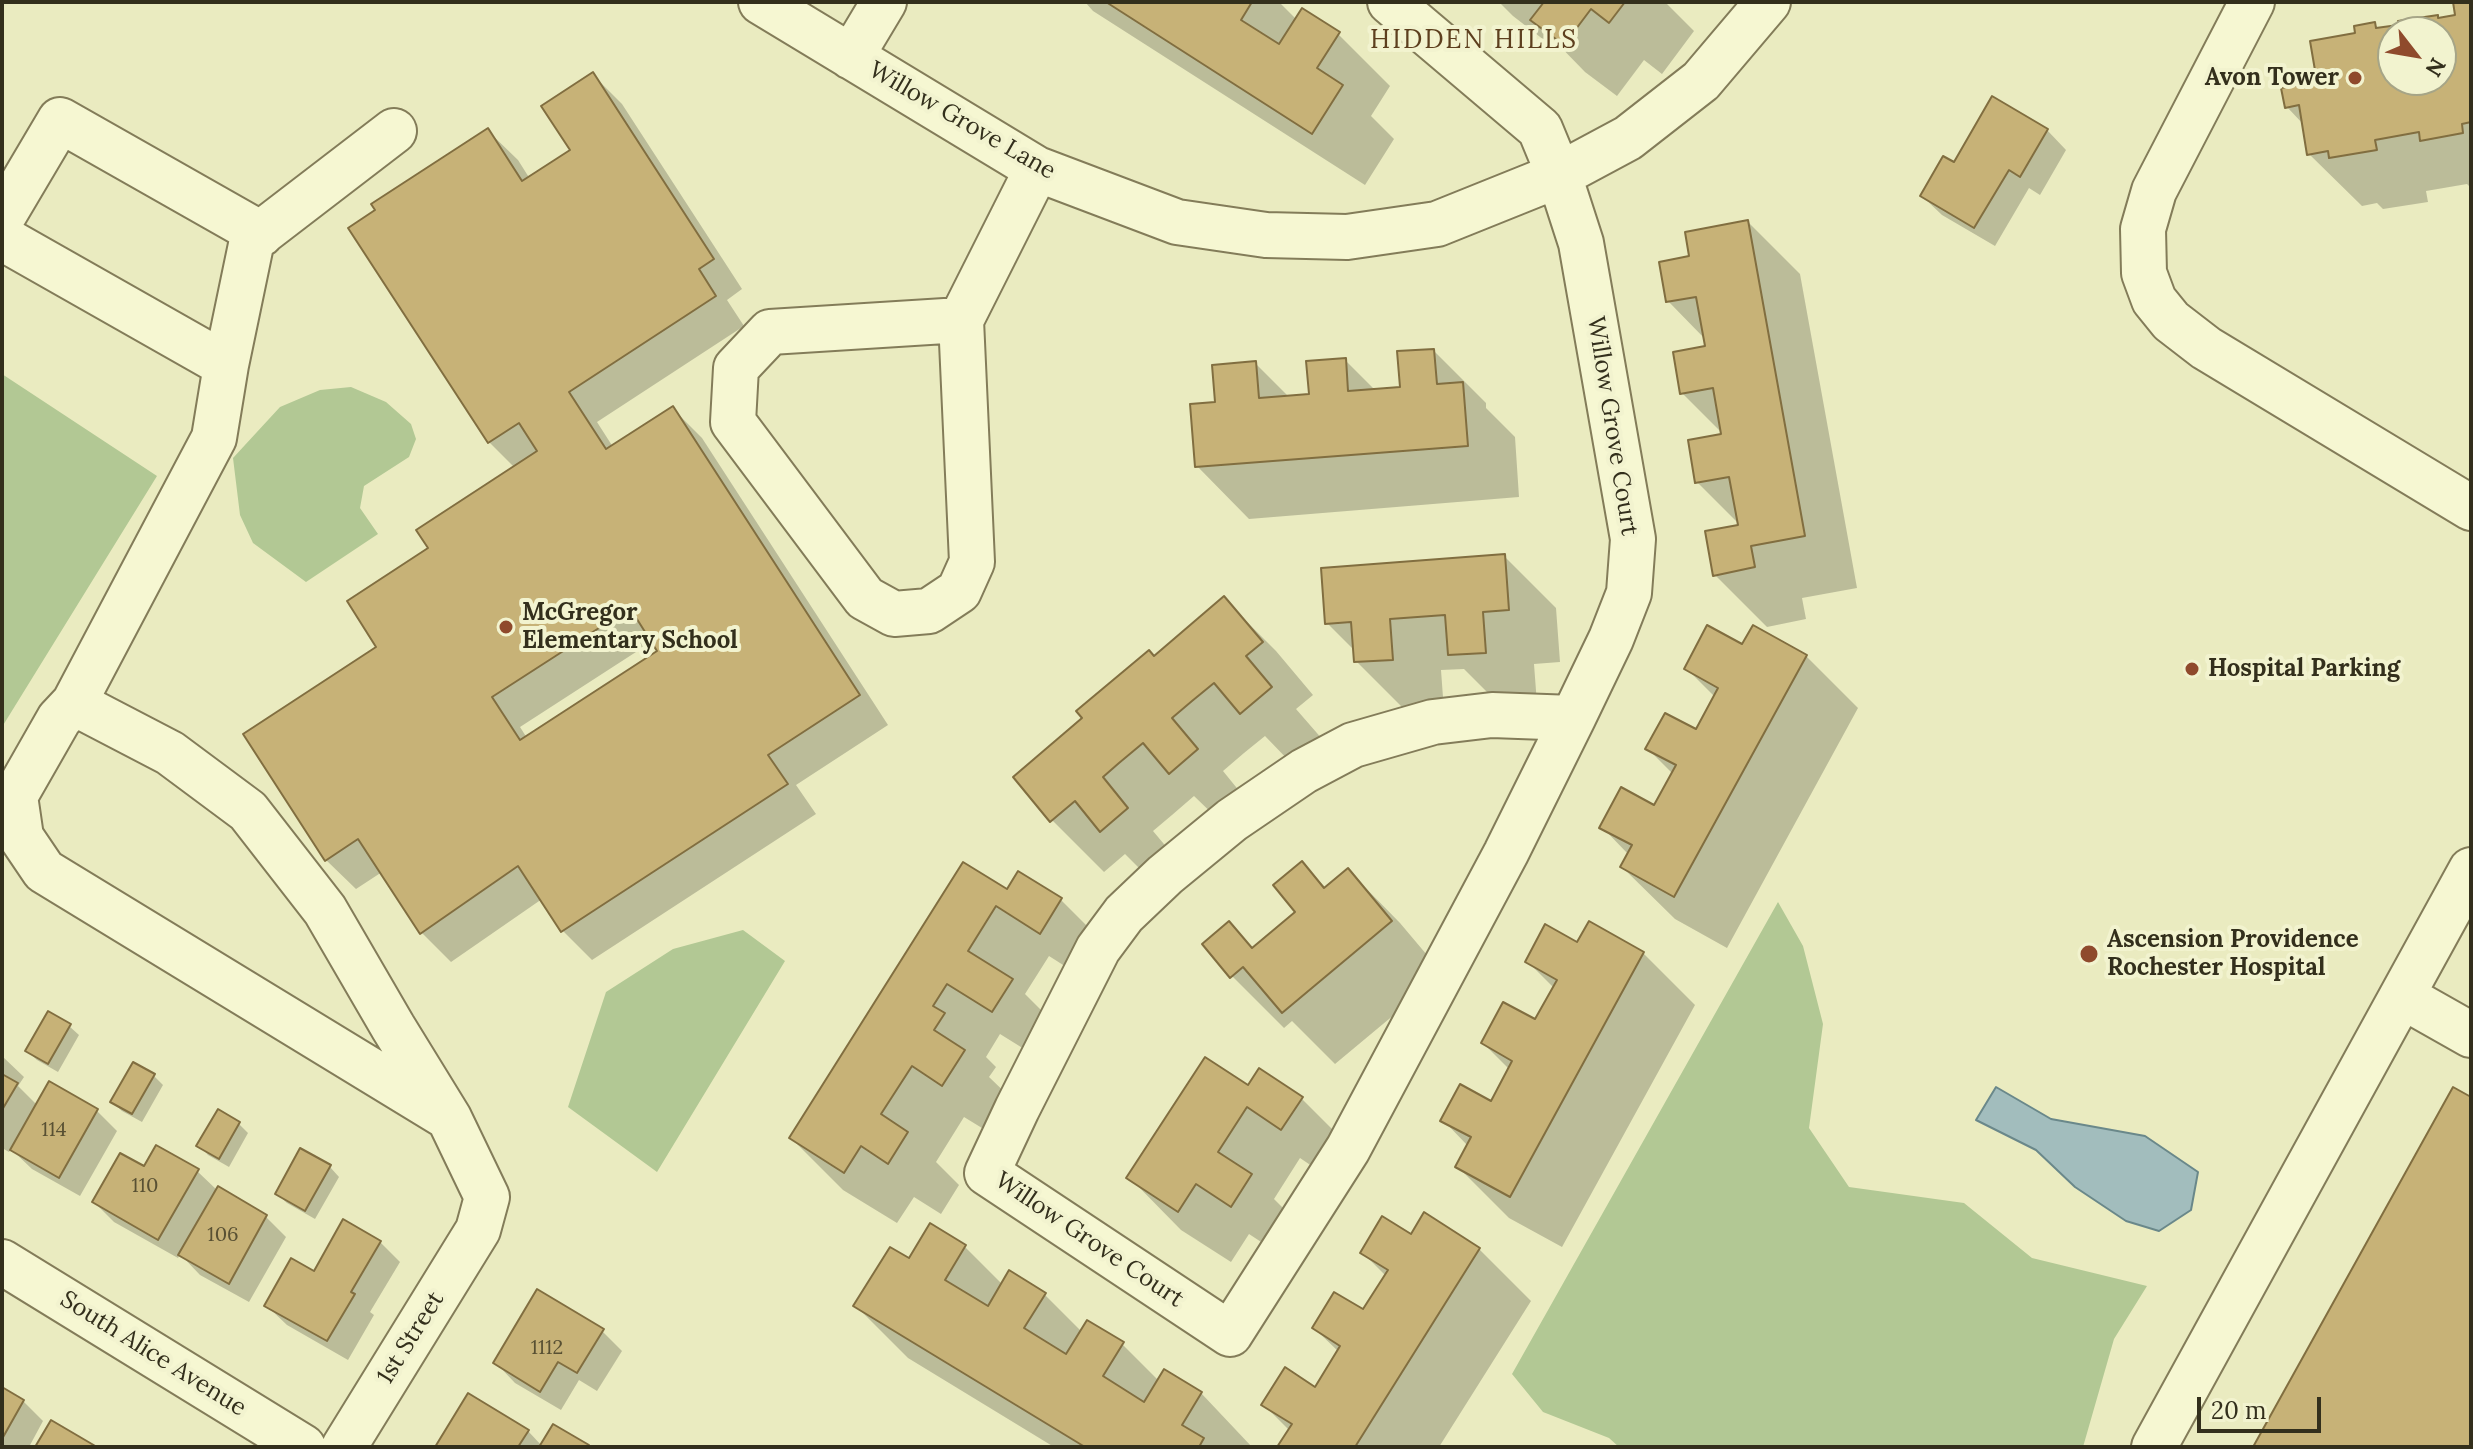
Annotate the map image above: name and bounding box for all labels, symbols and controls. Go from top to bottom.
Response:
north arrow [2377,16,2457,96]
district label: HIDDEN HILLS [1370,25,1578,57]
text: N [2419,53,2452,82]
street label: Willow Grove Lane [864,56,1060,186]
place label: Avon Tower [2205,64,2339,92]
marker: Avon Tower [2346,69,2364,87]
street label: Willow Grove Court [1580,314,1644,538]
place label: McGregor Elementary School [522,599,738,655]
marker: McGregor Elementary School [497,618,515,636]
place label: Hospital Parking [2208,655,2400,683]
marker: Hospital Parking [2183,660,2201,678]
place label: Ascension Providence Rochester Hospital [2107,926,2359,982]
marker: Ascension Providence Rochester Hospital [2078,943,2100,965]
house number: 114 [41,1118,67,1142]
street label: Willow Grove Court [989,1166,1189,1314]
house number: 110 [132,1174,158,1198]
house number: 106 [207,1223,239,1247]
street label: South Alice Avenue [55,1285,251,1423]
street label: 1st Street [371,1286,451,1390]
house number: 1112 [531,1336,563,1360]
scale bar [2201,1381,2325,1431]
text: 20 m [2211,1395,2267,1426]

